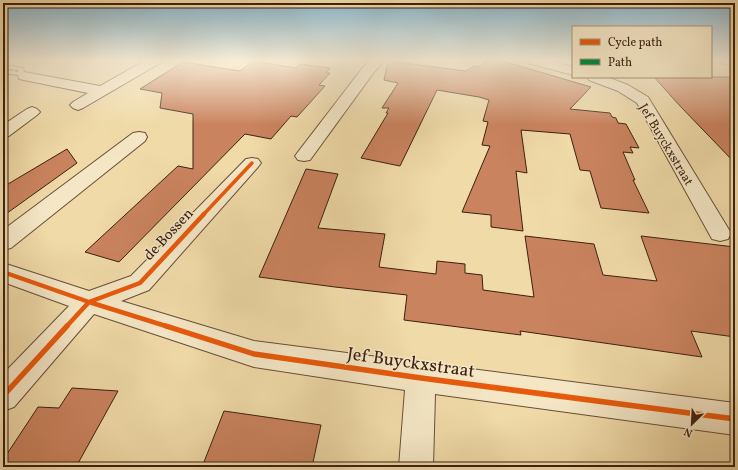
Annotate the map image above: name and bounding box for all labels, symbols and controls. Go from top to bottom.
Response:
legend [572,26,712,78]
text: Cycle path [608,35,663,51]
text: Path [608,55,632,71]
street label: Jef Buyckxstraat [634,101,697,190]
street label: de Bossen [139,204,199,266]
street label: Jef Buyckxstraat [345,342,476,385]
north arrow [672,404,712,444]
text: N [682,423,695,440]

